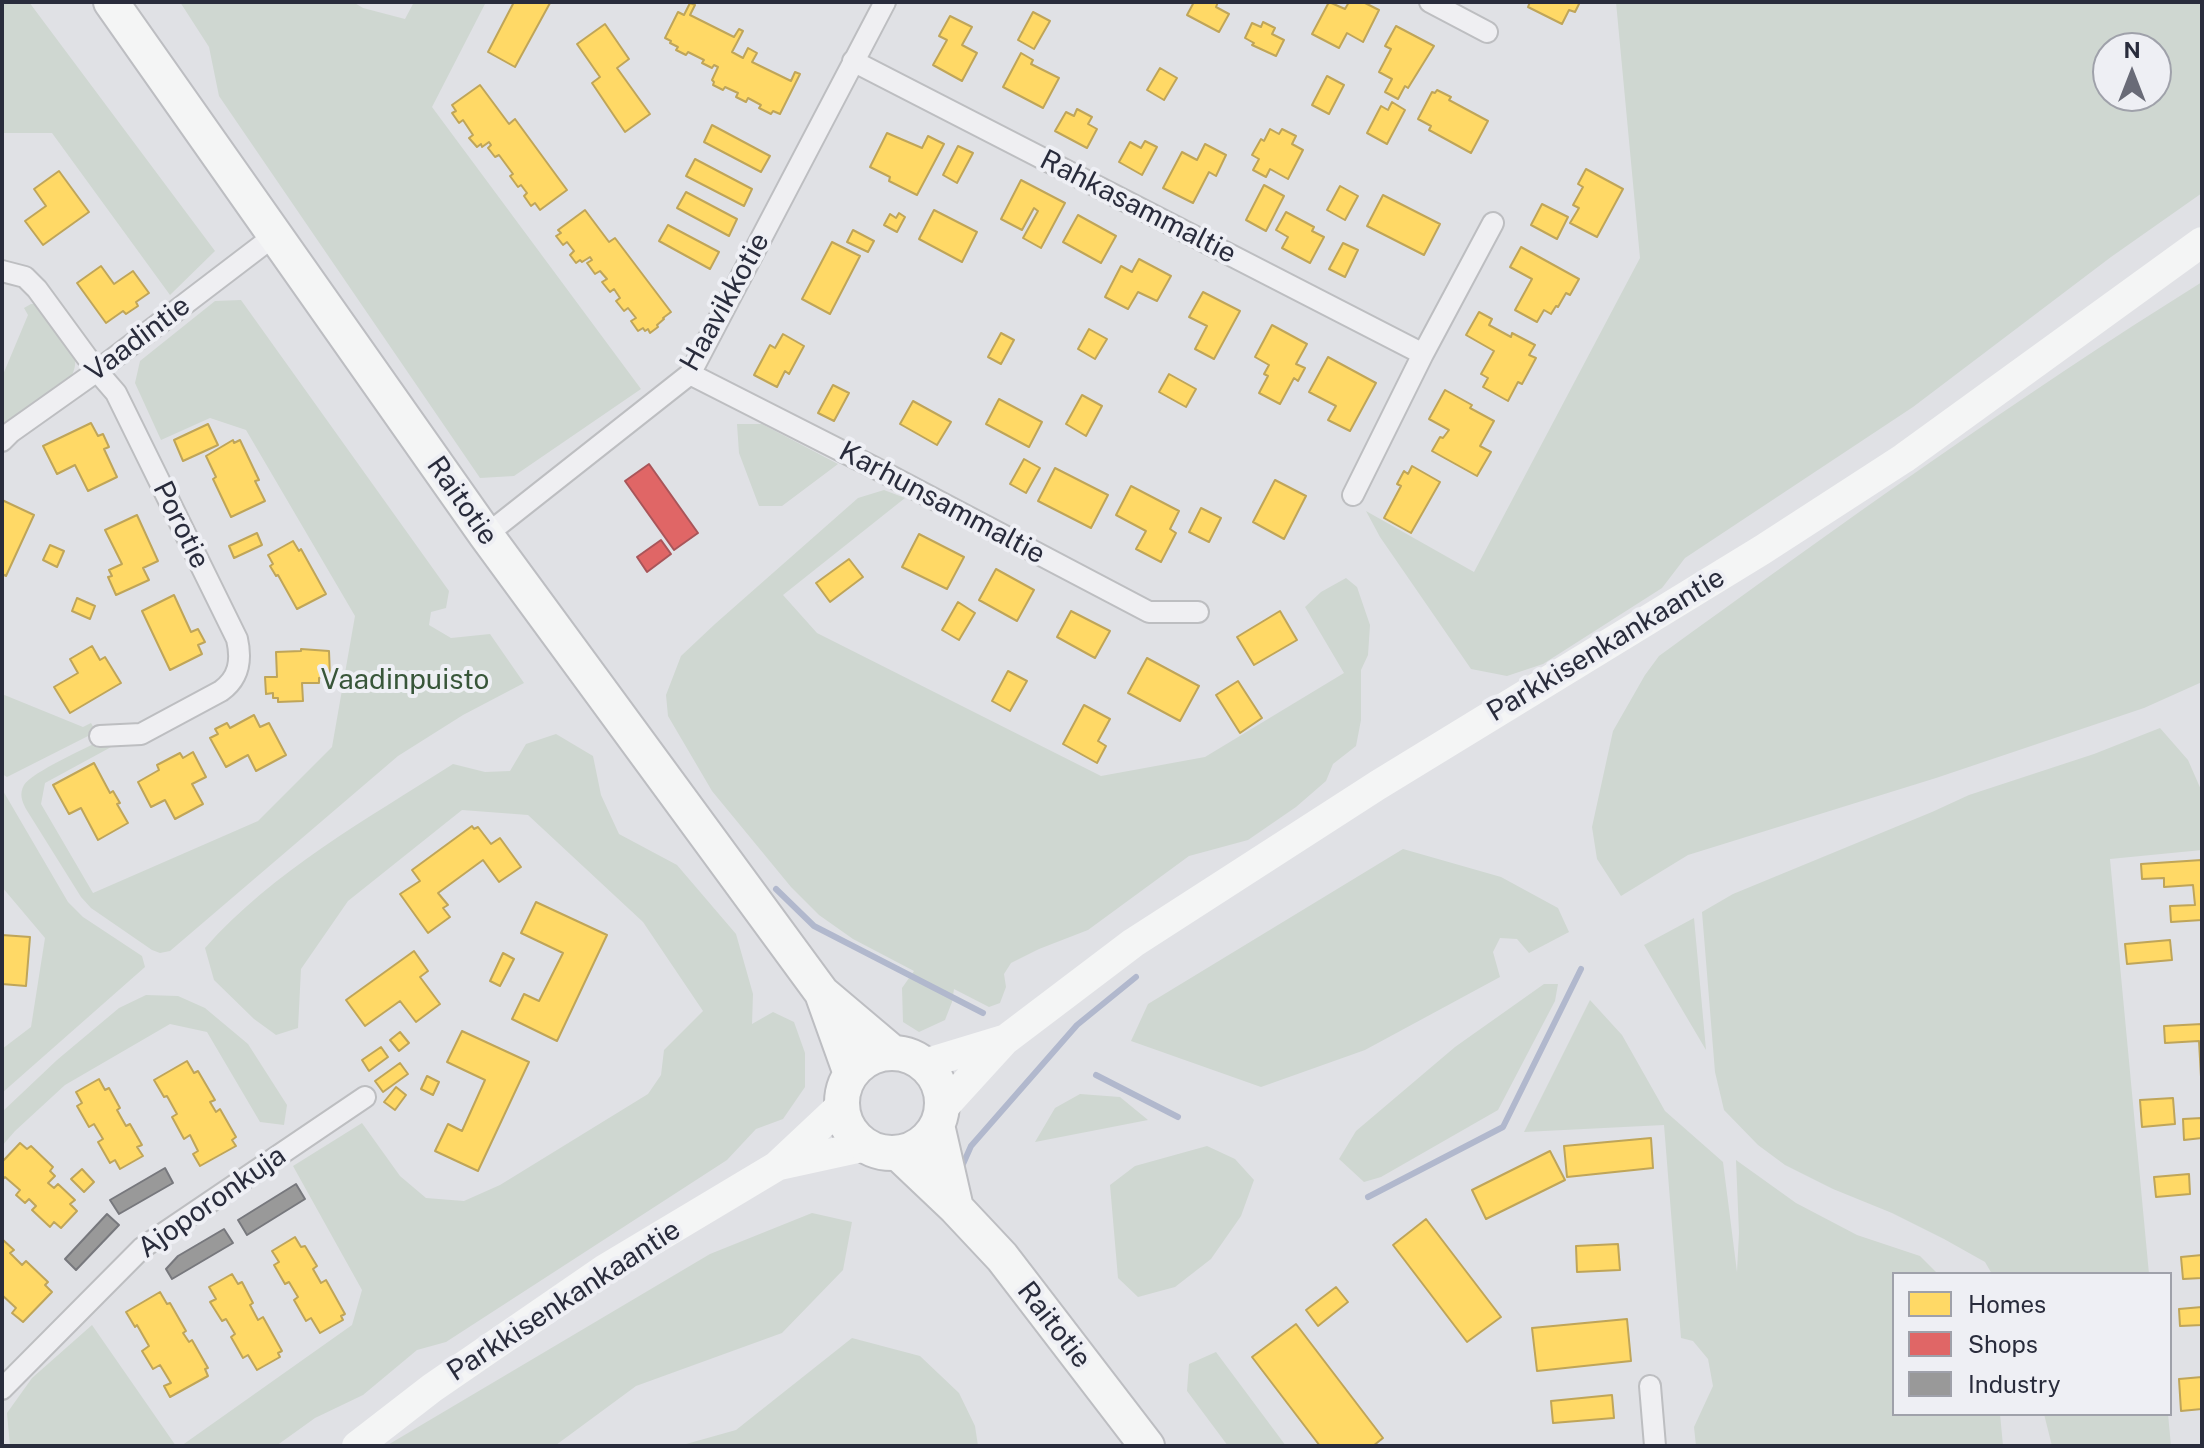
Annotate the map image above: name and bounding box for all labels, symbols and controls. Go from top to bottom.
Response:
north arrow [2092,32,2172,112]
text: N [2123,37,2141,63]
street label: Rahkasammaltie [1034,143,1242,271]
street label: Haavikkotie [673,227,777,377]
street label: Vaadintie [79,289,197,389]
street label: Karhunsammaltie [833,435,1051,571]
street label: Raitotie [419,450,505,552]
street label: Porotie [146,476,216,574]
street label: Parkkisenkankaantie [1481,561,1731,729]
park label: Vaadinpuisto [321,663,489,697]
street label: Ajoporonkuja [132,1139,292,1265]
street label: Parkkisenkankaantie [441,1213,687,1389]
legend [1892,1272,2172,1416]
street label: Raitotie [1010,1275,1098,1375]
text: Homes [1968,1290,2046,1318]
text: Shops [1968,1330,2038,1358]
text: Industry [1968,1370,2061,1398]

